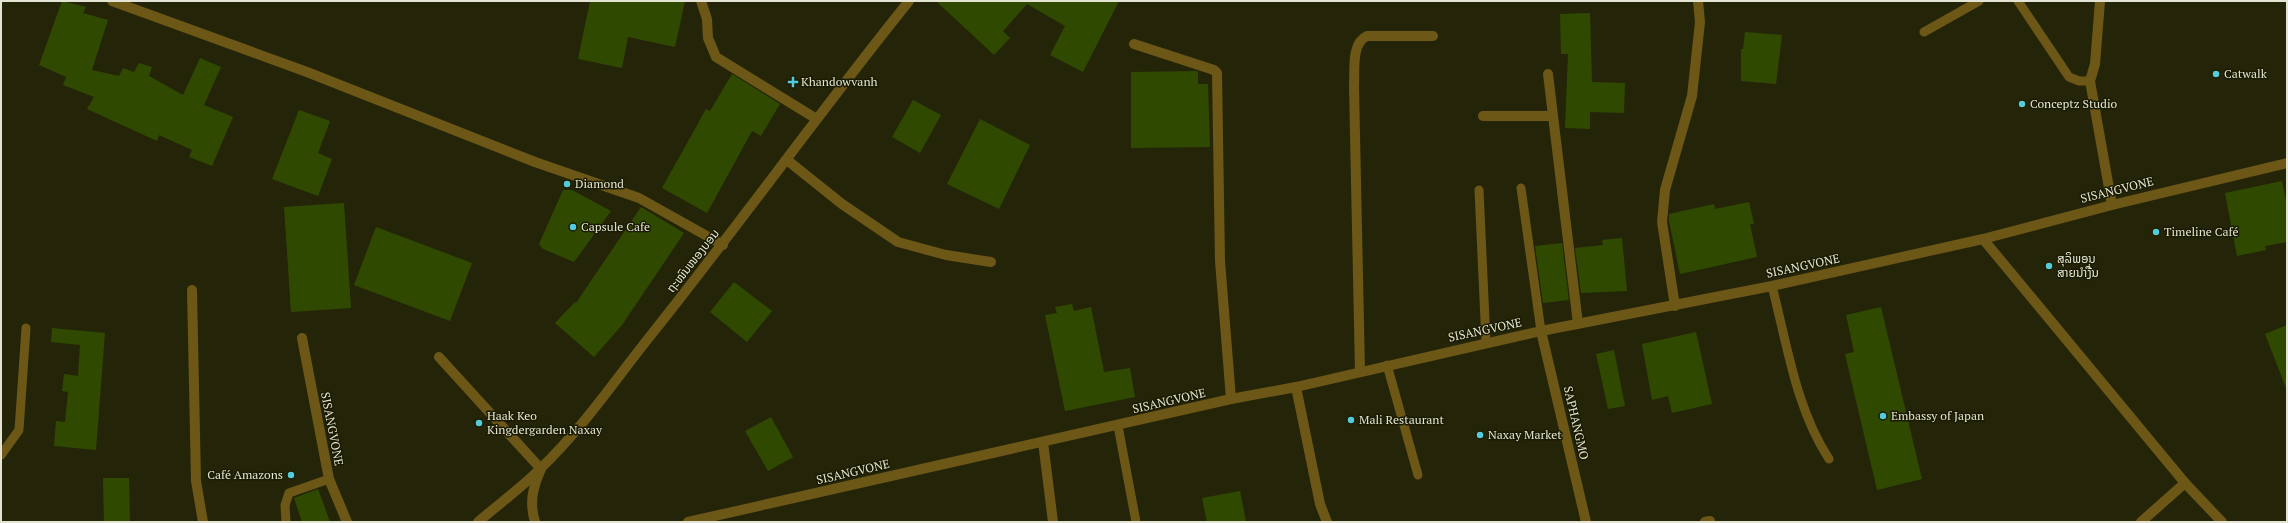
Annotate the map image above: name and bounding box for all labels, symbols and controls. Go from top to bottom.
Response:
place label: Catwalk [2224,66,2268,81]
marker: Catwalk [2211,69,2221,79]
place label: Khandowvanh [801,74,878,89]
marker: Khandowvanh [788,77,798,87]
place label: Conceptz Studio [2030,96,2118,111]
marker: Conceptz Studio [2017,99,2027,109]
street label: SISANGVONE [2079,173,2155,206]
place label: Diamond [575,176,624,191]
marker: Diamond [562,179,572,189]
place label: Capsule Cafe [581,219,650,234]
marker: Capsule Cafe [568,222,578,232]
place label: Timeline Café [2164,224,2238,239]
street label: ຖະໜົນໜອງບອນ [663,226,722,295]
marker: Timeline Café [2151,227,2161,237]
street label: SISANGVONE [1765,250,1841,281]
place label: ສຸລິພອນ ສາຍນຳ້ງື່ນ [2057,251,2099,280]
marker: ສຸລິພອນ ສາຍນຳ້ງື່ນ [2044,261,2054,271]
street label: SISANGVONE [1447,314,1523,345]
street label: SISANGVONE [1131,385,1207,416]
street label: SAPHANGMO [1561,385,1592,461]
street label: SISANGVONE [318,391,347,467]
place label: Haak Keo Kingdergarden Naxay [487,408,603,437]
place label: Embassy of Japan [1891,408,1984,423]
marker: Embassy of Japan [1878,411,1888,421]
place label: Mali Restaurant [1359,412,1444,427]
marker: Mali Restaurant [1346,415,1356,425]
marker: Haak Keo Kingdergarden Naxay [474,418,484,428]
place label: Naxay Market [1488,427,1562,442]
marker: Naxay Market [1475,430,1485,440]
street label: SISANGVONE [815,456,891,487]
place label: Café Amazons [207,467,283,482]
marker: Café Amazons [286,470,296,480]

